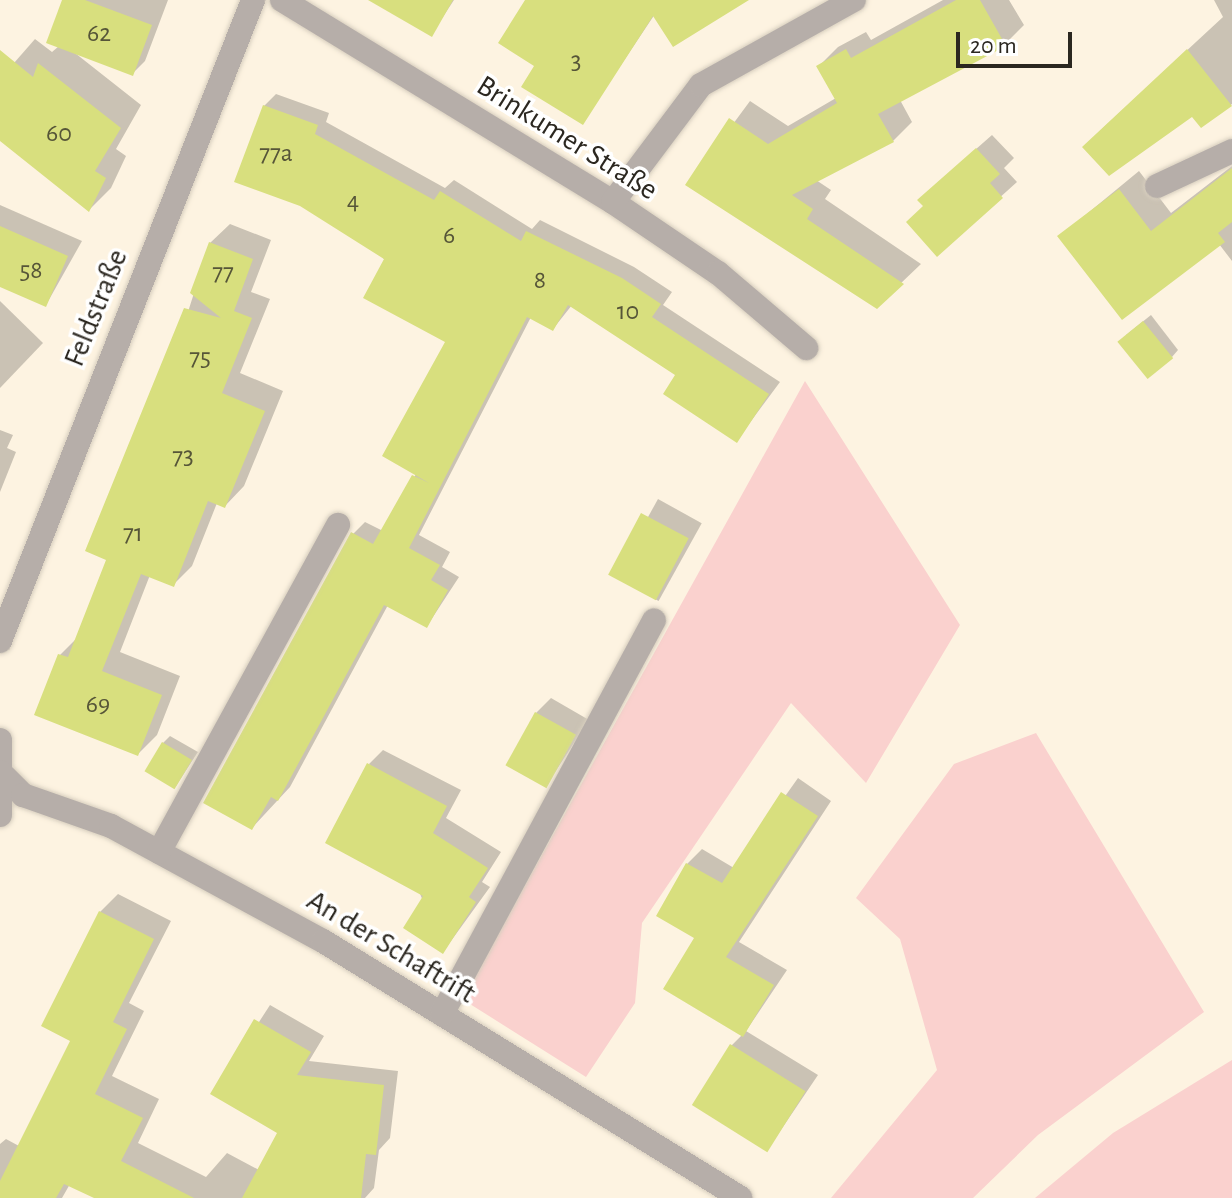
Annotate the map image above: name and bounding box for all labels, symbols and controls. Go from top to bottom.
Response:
scale bar [960,16,1076,66]
house number: 62 [87,18,111,50]
text: 20 m [970,34,1017,58]
house number: 3 [571,46,581,78]
street label: Brinkumer Straße [470,68,664,208]
house number: 60 [46,118,72,150]
house number: 77a [259,138,293,170]
house number: 4 [347,186,359,218]
house number: 6 [443,220,455,252]
street label: Feldstraße [56,244,136,372]
house number: 58 [19,255,43,287]
house number: 77 [212,257,234,289]
house number: 8 [534,265,546,297]
house number: 10 [617,296,639,328]
house number: 75 [189,342,211,374]
house number: 73 [172,441,194,473]
house number: 71 [123,518,143,550]
house number: 69 [86,689,110,721]
street label: An der Schaftrift [300,883,482,1011]

